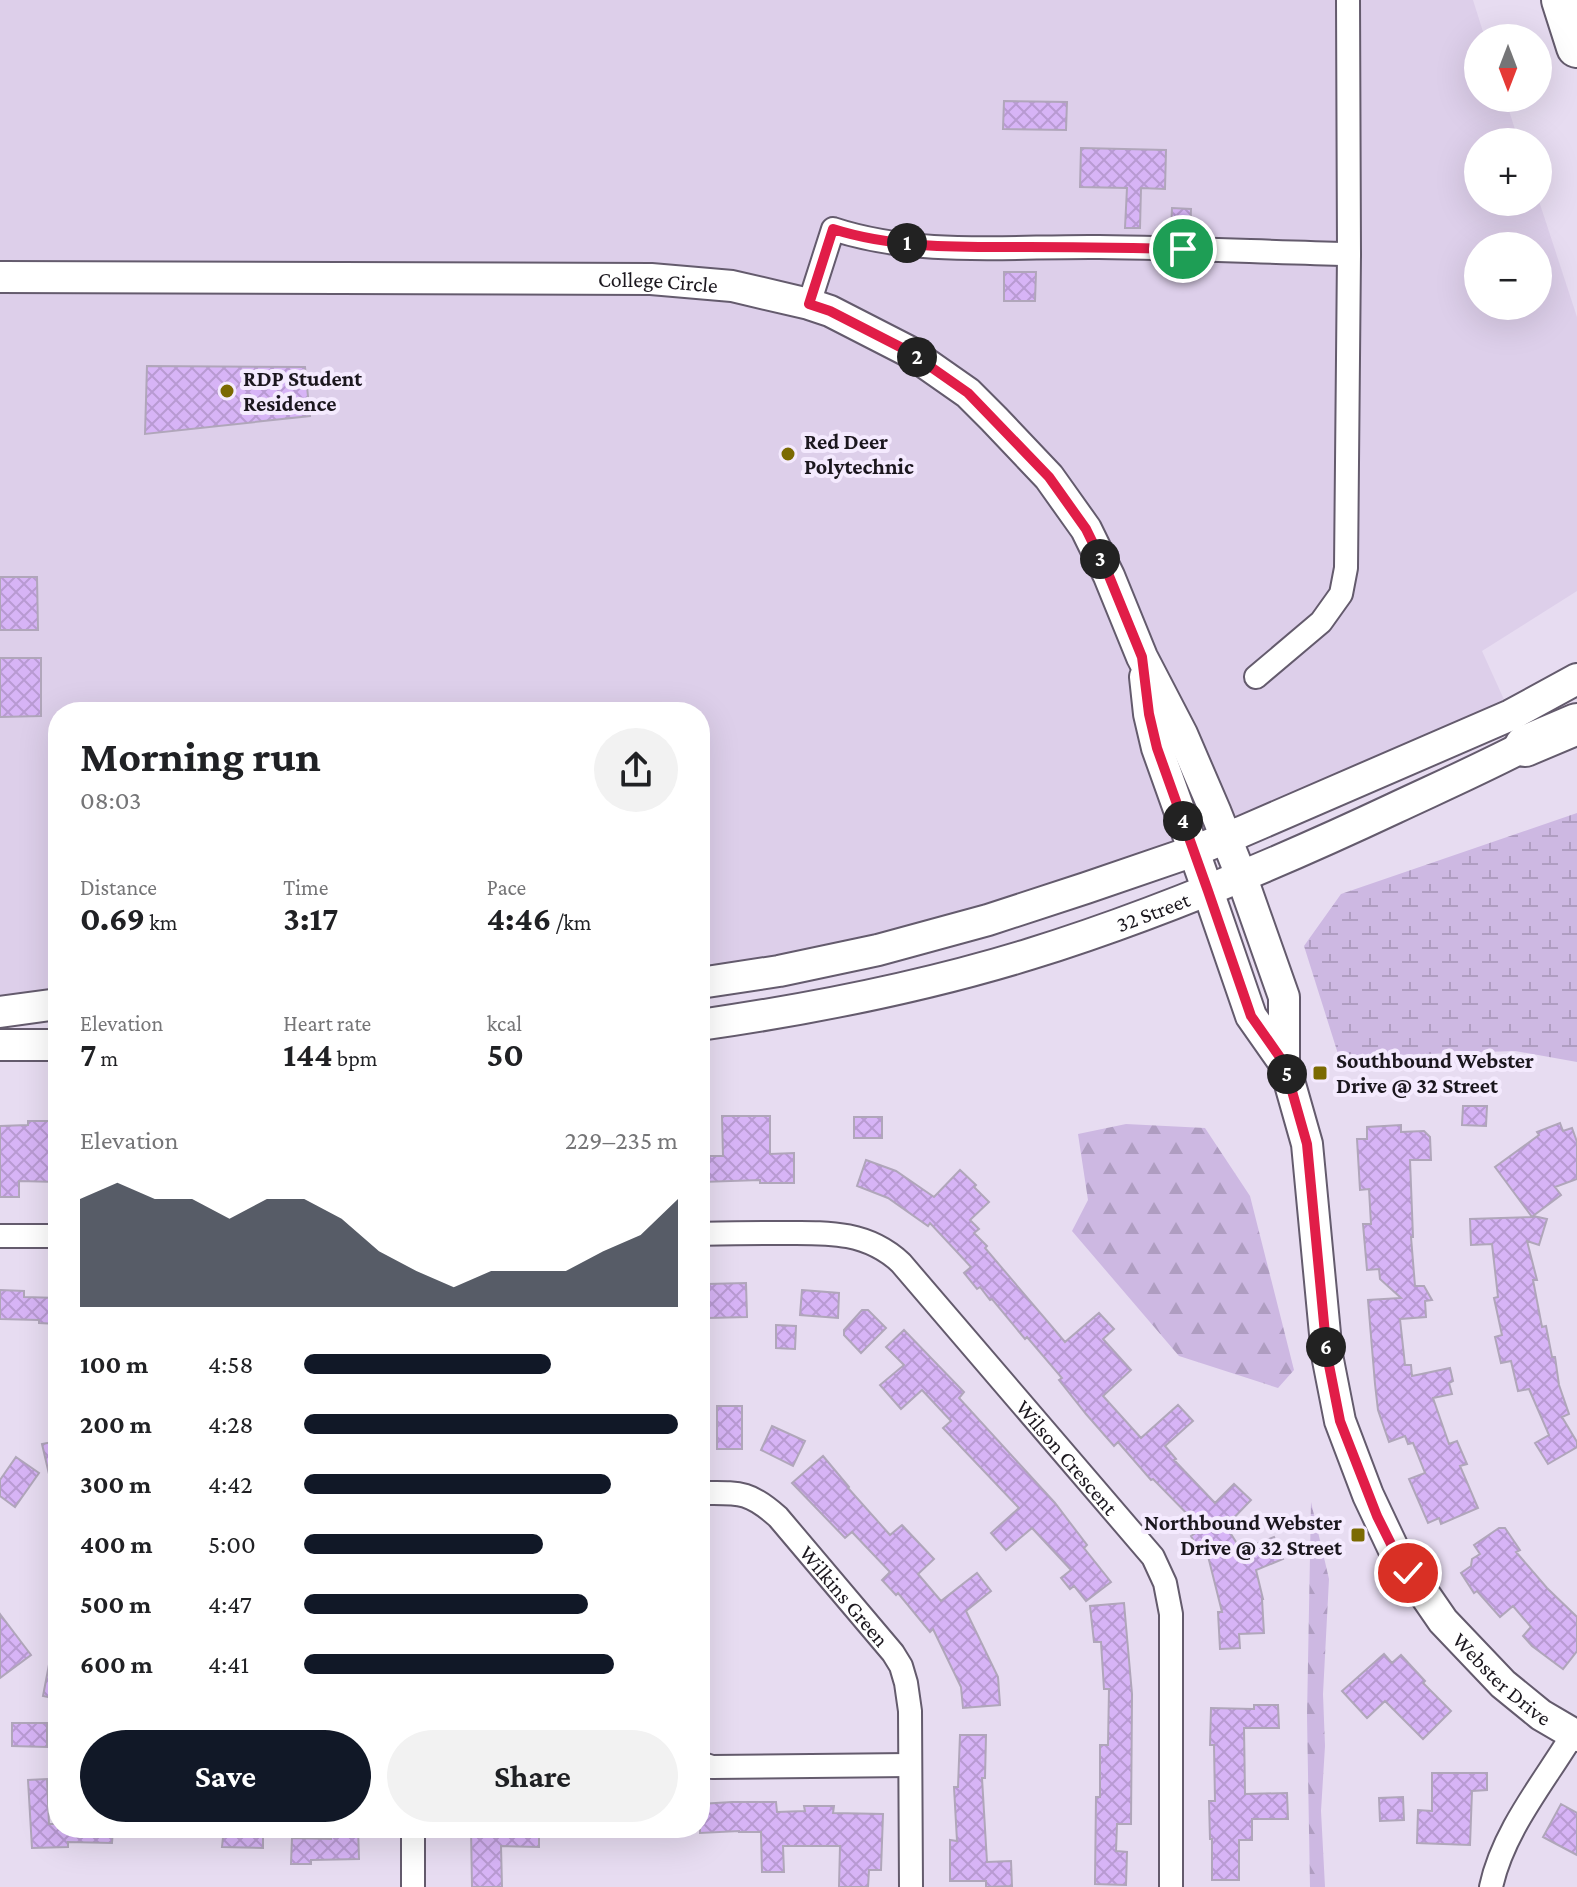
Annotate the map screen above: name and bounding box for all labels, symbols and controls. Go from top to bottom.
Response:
north arrow [1464,24,1552,112]
map controls [1464,24,1552,320]
button: + [1464,128,1552,216]
pin [1149,215,1217,283]
pin: 1 [887,223,927,263]
icon: arrive [1161,227,1205,271]
text: 1 [903,230,911,255]
button: − [1464,232,1552,320]
street label: College Circle [598,267,719,298]
pin: 2 [897,337,937,377]
text: 2 [911,344,923,369]
place label: RDP Student Residence [243,366,363,416]
marker: RDP Student Residence [218,382,236,400]
place label: Red Deer Polytechnic [804,429,914,479]
marker: Red Deer Polytechnic [779,445,797,463]
pin: 3 [1080,539,1120,579]
text: 3 [1095,546,1105,571]
button: share [594,728,678,812]
text: Morning run [80,732,321,780]
text: 08:03 [80,786,141,815]
pin: 4 [1163,801,1203,841]
text: 4 [1177,808,1189,833]
text: Distance [80,875,157,900]
text: Time [283,875,328,900]
text: Pace [487,875,526,900]
street label: 32 Street [1113,887,1194,937]
text: 0.69 [80,900,145,937]
text: 3:17 [283,900,339,937]
text: 4:46 [487,900,551,937]
text: km [145,910,177,935]
text: /km [551,910,592,935]
text: Elevation [80,1011,163,1036]
text: Heart rate [283,1011,371,1036]
text: kcal [487,1011,522,1036]
text: 7 [80,1036,96,1073]
text: 144 [283,1036,333,1073]
text: 50 [487,1036,524,1073]
text: m [96,1046,118,1071]
text: bpm [333,1046,377,1071]
place label: Southbound Webster Drive @ 32 Street [1336,1048,1534,1098]
pin: 5 [1267,1054,1307,1094]
text: 5 [1282,1061,1292,1086]
marker: Southbound Webster Drive @ 32 Street [1311,1064,1329,1082]
text: Elevation [80,1126,178,1155]
text: 229–235 m [565,1126,678,1155]
pin: 6 [1306,1327,1346,1367]
text: 6 [1320,1334,1332,1359]
text: 100 m [80,1350,148,1379]
text: 4:58 [208,1350,253,1379]
street label: Wilson Crescent [1011,1395,1124,1521]
text: 200 m [80,1410,152,1439]
text: 4:28 [208,1410,254,1439]
text: 300 m [80,1470,151,1499]
text: 4:42 [208,1470,253,1499]
place label: Northbound Webster Drive @ 32 Street [1144,1510,1343,1560]
marker: Northbound Webster Drive @ 32 Street [1349,1526,1367,1544]
text: 400 m [80,1530,153,1559]
text: 5:00 [208,1530,256,1559]
pin [1374,1539,1442,1607]
street label: Wilkins Green [794,1540,894,1652]
icon: check [1386,1551,1430,1595]
text: 500 m [80,1590,151,1619]
text: 4:47 [208,1590,252,1619]
street label: Webster Drive [1447,1627,1555,1731]
text: 600 m [80,1650,153,1679]
text: 4:41 [208,1650,249,1679]
button: Save [80,1730,371,1822]
button: Share [387,1730,678,1822]

